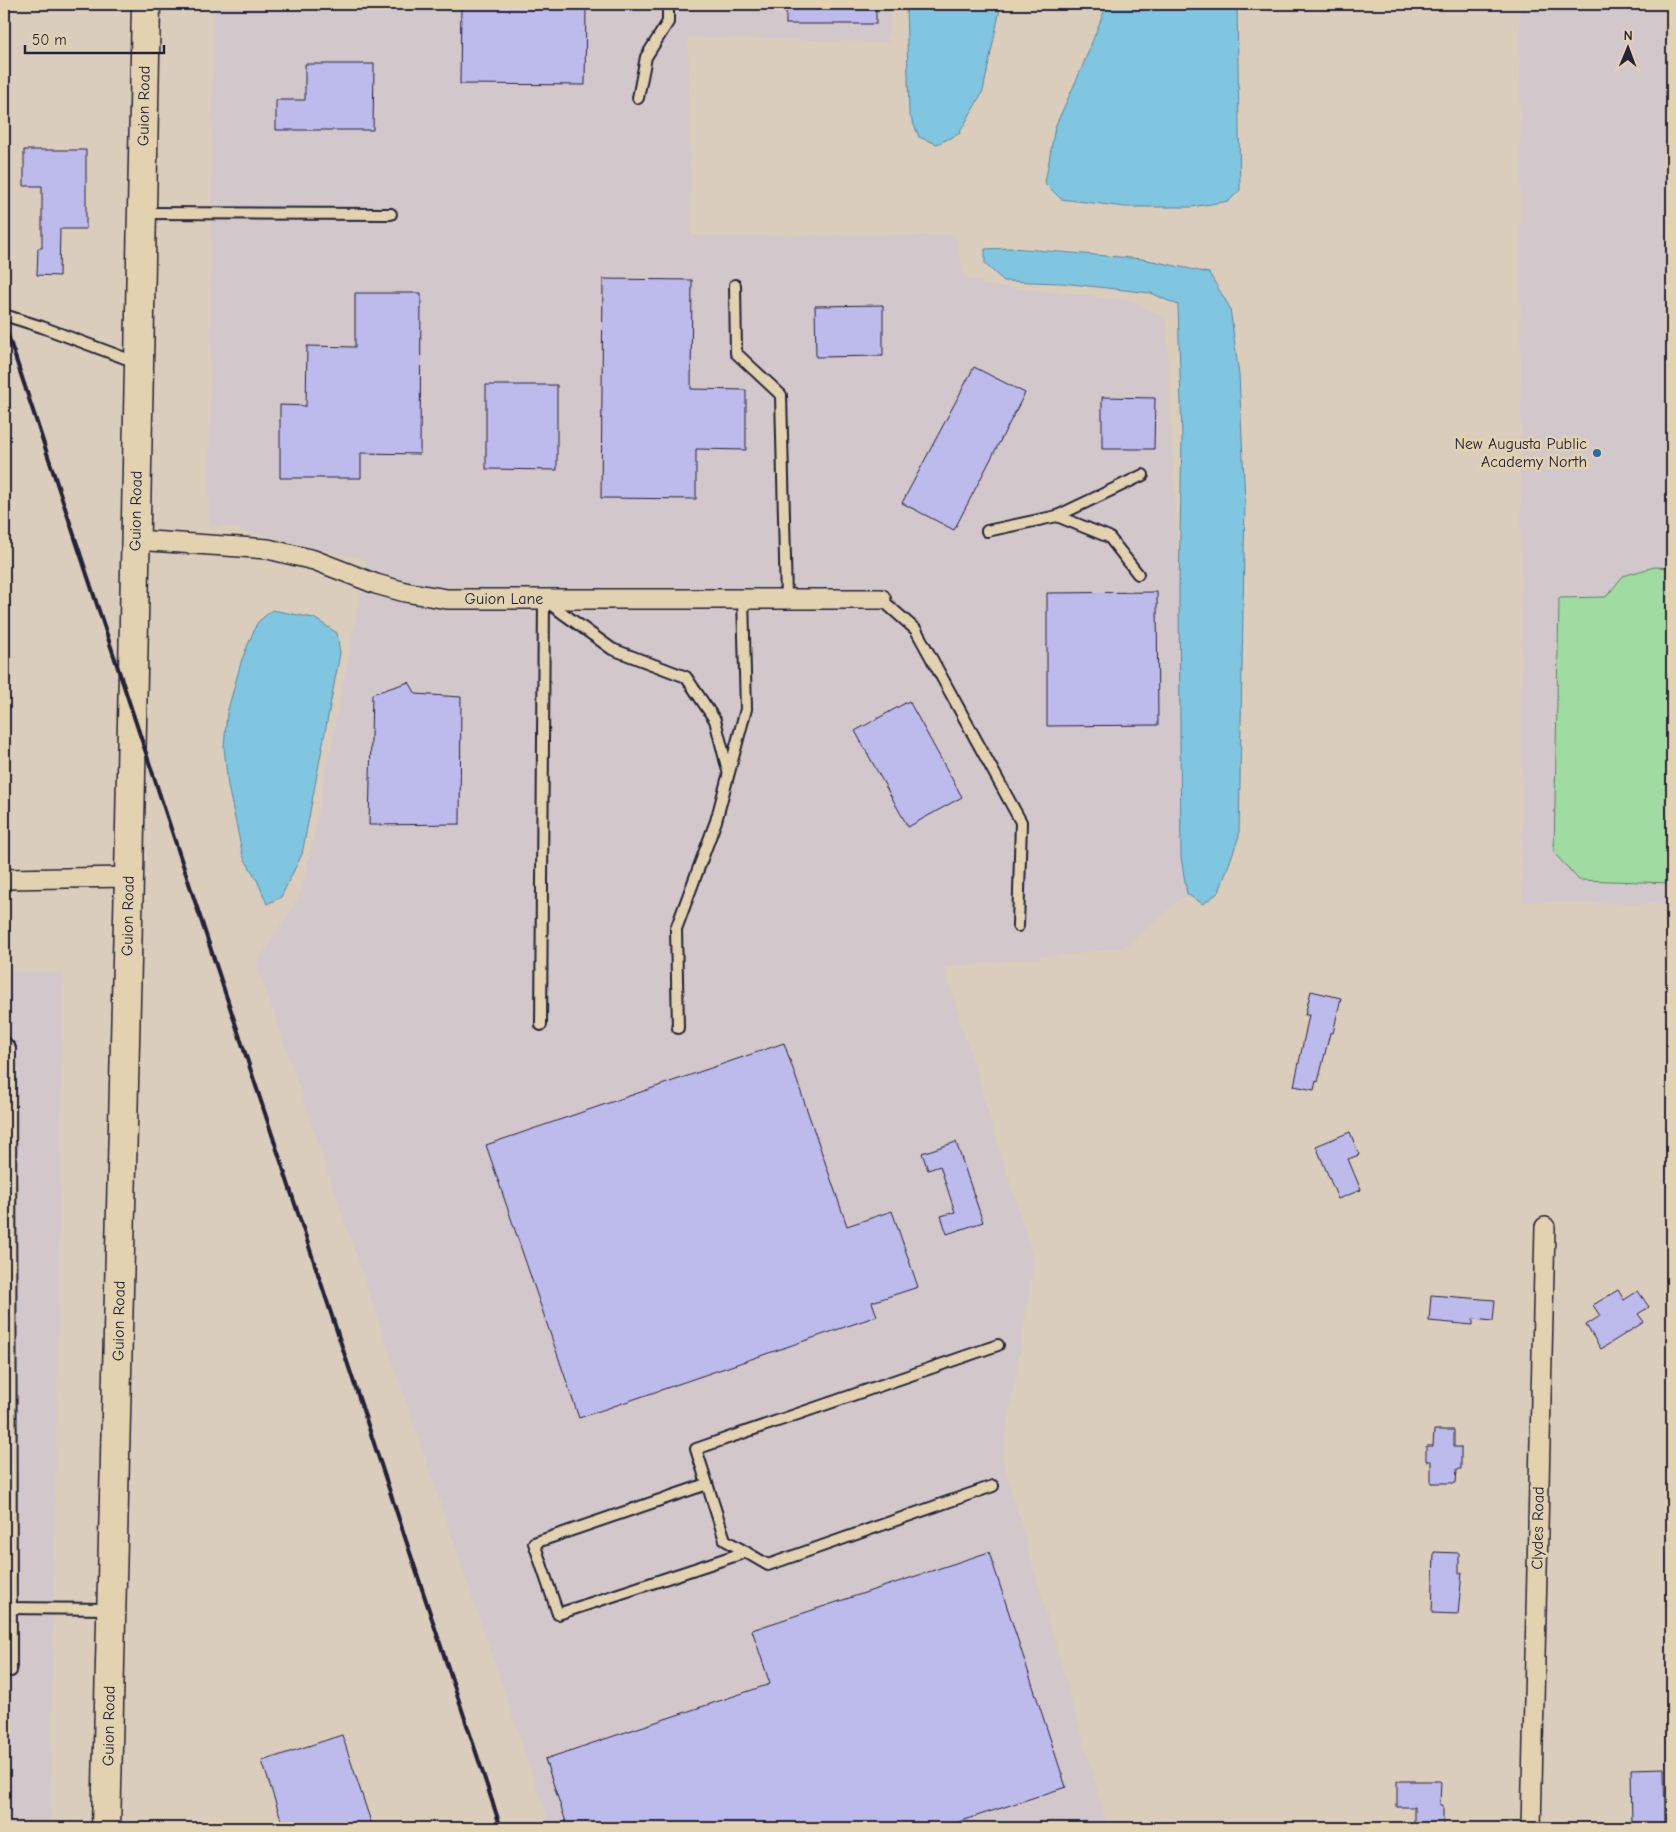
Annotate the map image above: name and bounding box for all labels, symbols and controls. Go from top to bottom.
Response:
scale bar [25,22,164,54]
north arrow [1604,22,1654,72]
text: N [1624,27,1633,44]
text: 50 m [32,31,67,49]
street label: Guion Road [134,66,154,146]
place label: New Augusta Public Academy North [1455,435,1587,471]
marker: New Augusta Public Academy North [1591,447,1603,459]
street label: Guion Road [126,471,146,551]
street label: Guion Lane [465,590,543,608]
street label: Guion Road [118,876,138,956]
street label: Guion Road [109,1281,129,1361]
street label: Clydes Road [1528,1486,1548,1570]
street label: Guion Road [99,1686,119,1766]

